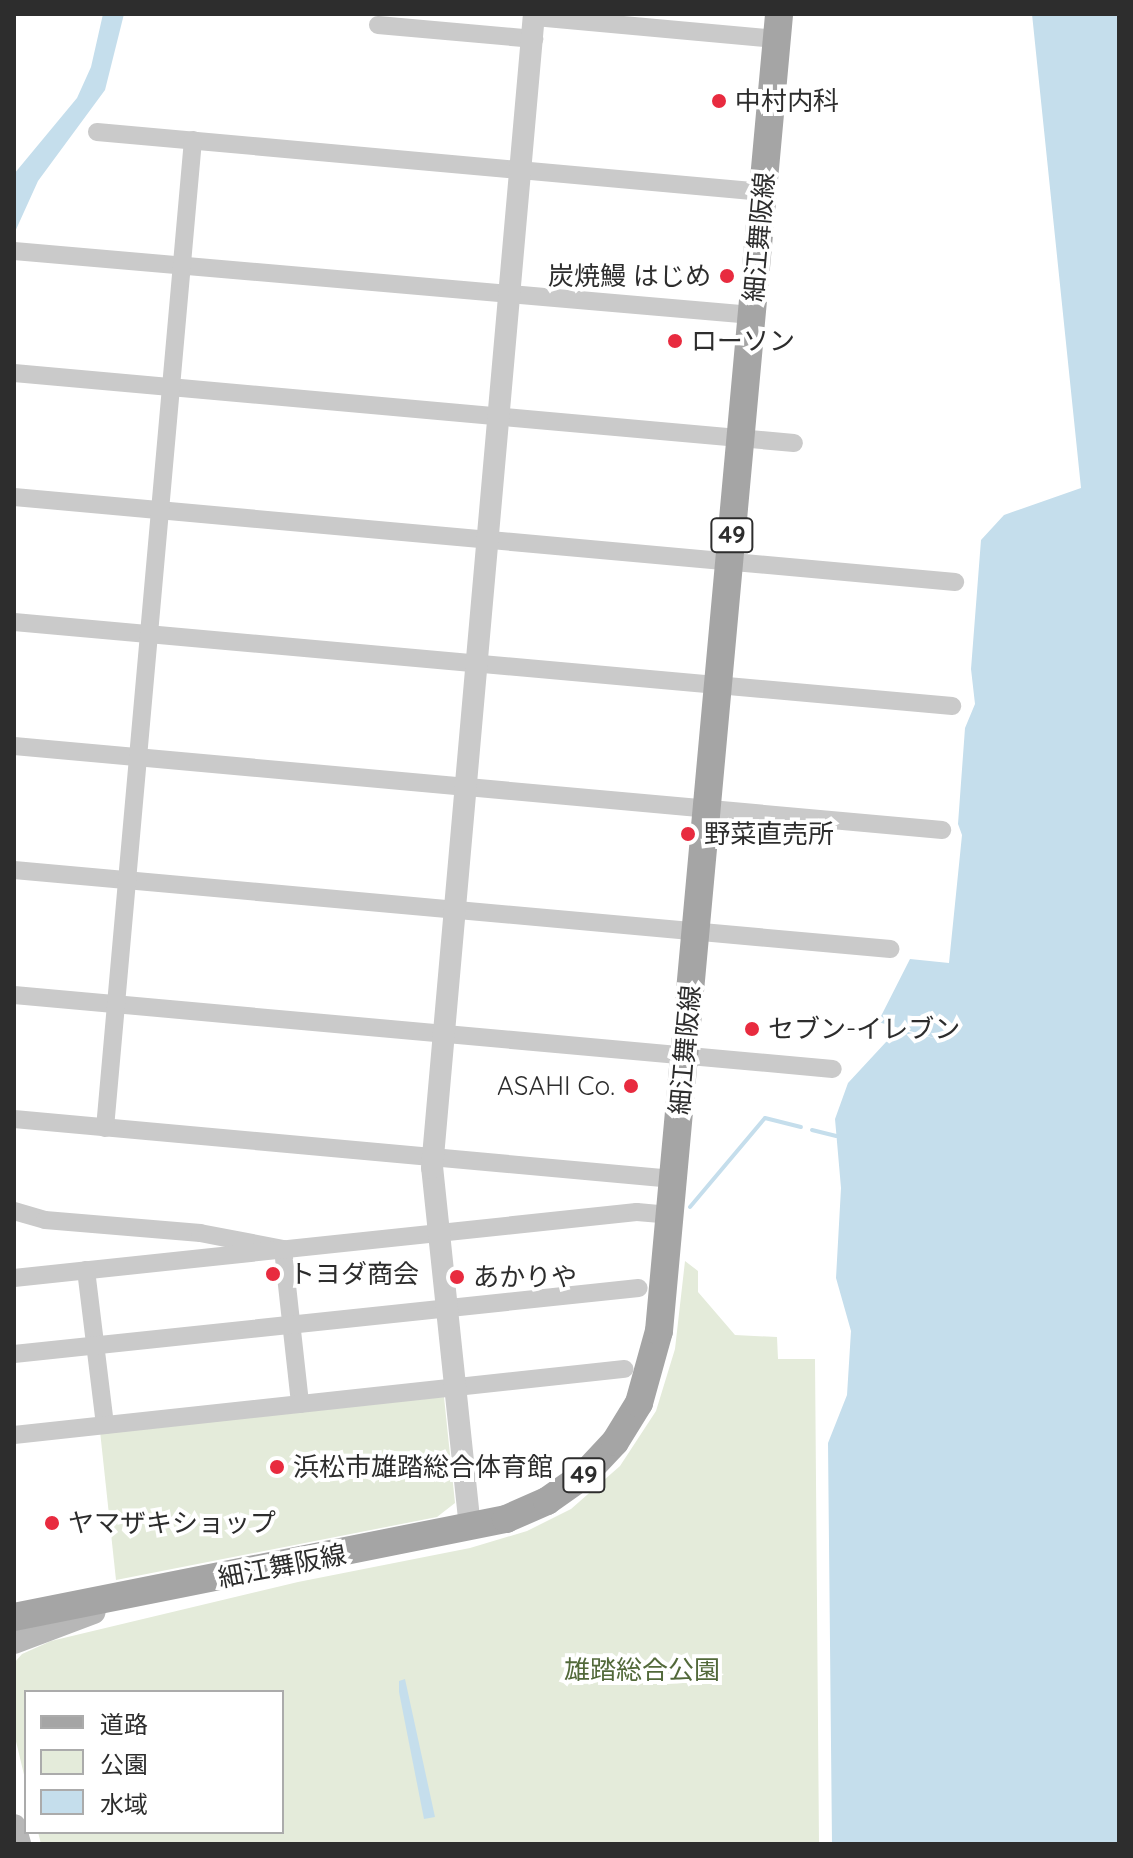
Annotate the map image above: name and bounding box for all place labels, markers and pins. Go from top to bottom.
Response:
place label: 中村内科 [735,85,839,117]
marker: 中村内科 [710,92,728,110]
place label: 炭焼鰻 はじめ [548,260,711,292]
marker: 炭焼鰻 はじめ [718,267,736,285]
place label: ローソン [691,325,795,357]
marker: ローソン [666,332,684,350]
place label: 野菜直売所 [704,818,834,850]
marker: 野菜直売所 [679,825,697,843]
place label: セブン-イレブン [768,1013,960,1045]
marker: セブン-イレブン [743,1020,761,1038]
place label: ASAHI Co. [497,1070,615,1102]
marker: ASAHI Co. [622,1077,640,1095]
place label: トヨダ商会 [289,1258,419,1290]
place label: あかりや [473,1261,577,1293]
marker: トヨダ商会 [264,1265,282,1283]
marker: あかりや [448,1268,466,1286]
place label: 浜松市雄踏総合体育館 [293,1451,553,1483]
marker: 浜松市雄踏総合体育館 [268,1458,286,1476]
place label: ヤマザキショップ [68,1507,276,1539]
marker: ヤマザキショップ [43,1514,61,1532]

